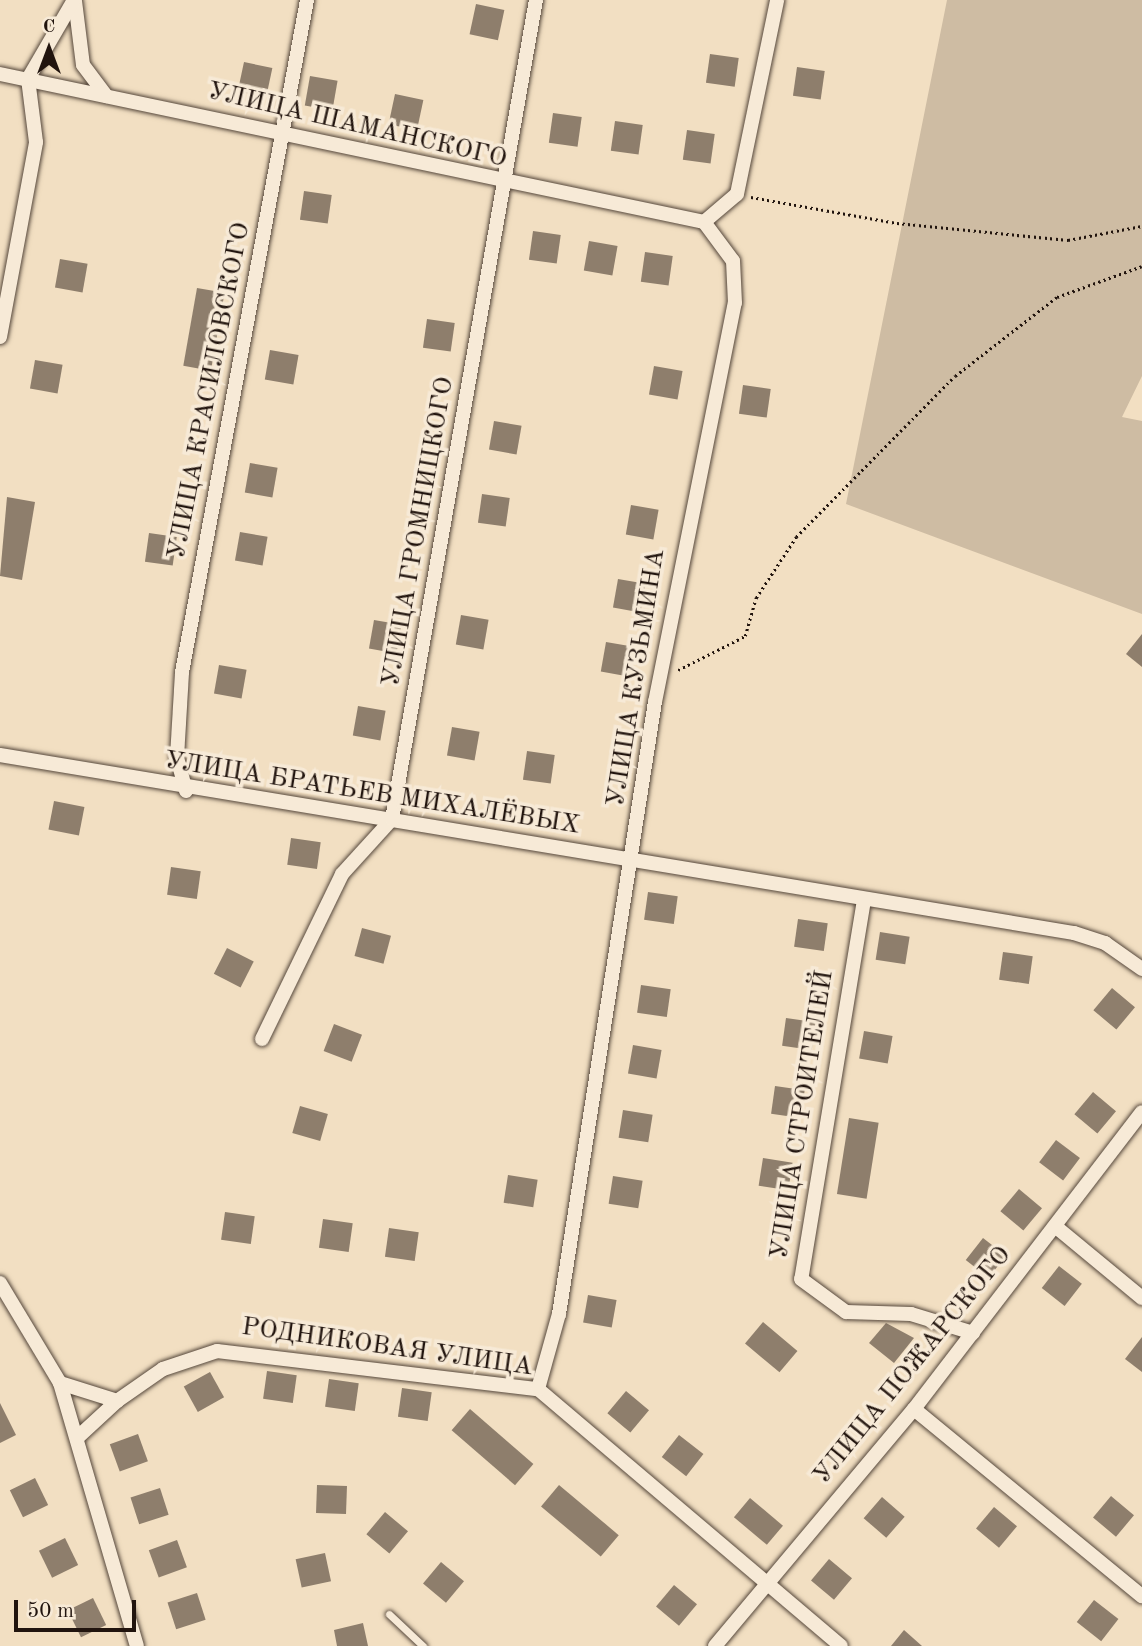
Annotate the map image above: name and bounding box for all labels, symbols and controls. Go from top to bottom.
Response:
north arrow [14,14,84,84]
text: С [43,18,55,37]
street label: УЛИЦА ШАМАНСКОГО [204,76,510,176]
street label: УЛИЦА КРАСИЛОВСКОГО [162,220,258,562]
street label: УЛИЦА ГРОМНИЦКОГО [376,375,462,689]
street label: УЛИЦА КУЗЬМИНА [601,547,673,809]
street label: УЛИЦА БРАТЬЕВ МИХАЛЁВЫХ [162,746,582,842]
street label: УЛИЦА СТРОИТЕЛЕЙ [765,968,841,1262]
street label: УЛИЦА ПОЖАРСКОГО [807,1241,1019,1491]
street label: РОДНИКОВАЯ УЛИЦА [239,1312,535,1384]
scale bar [18,1586,140,1630]
text: 50 m [27,1601,74,1622]

